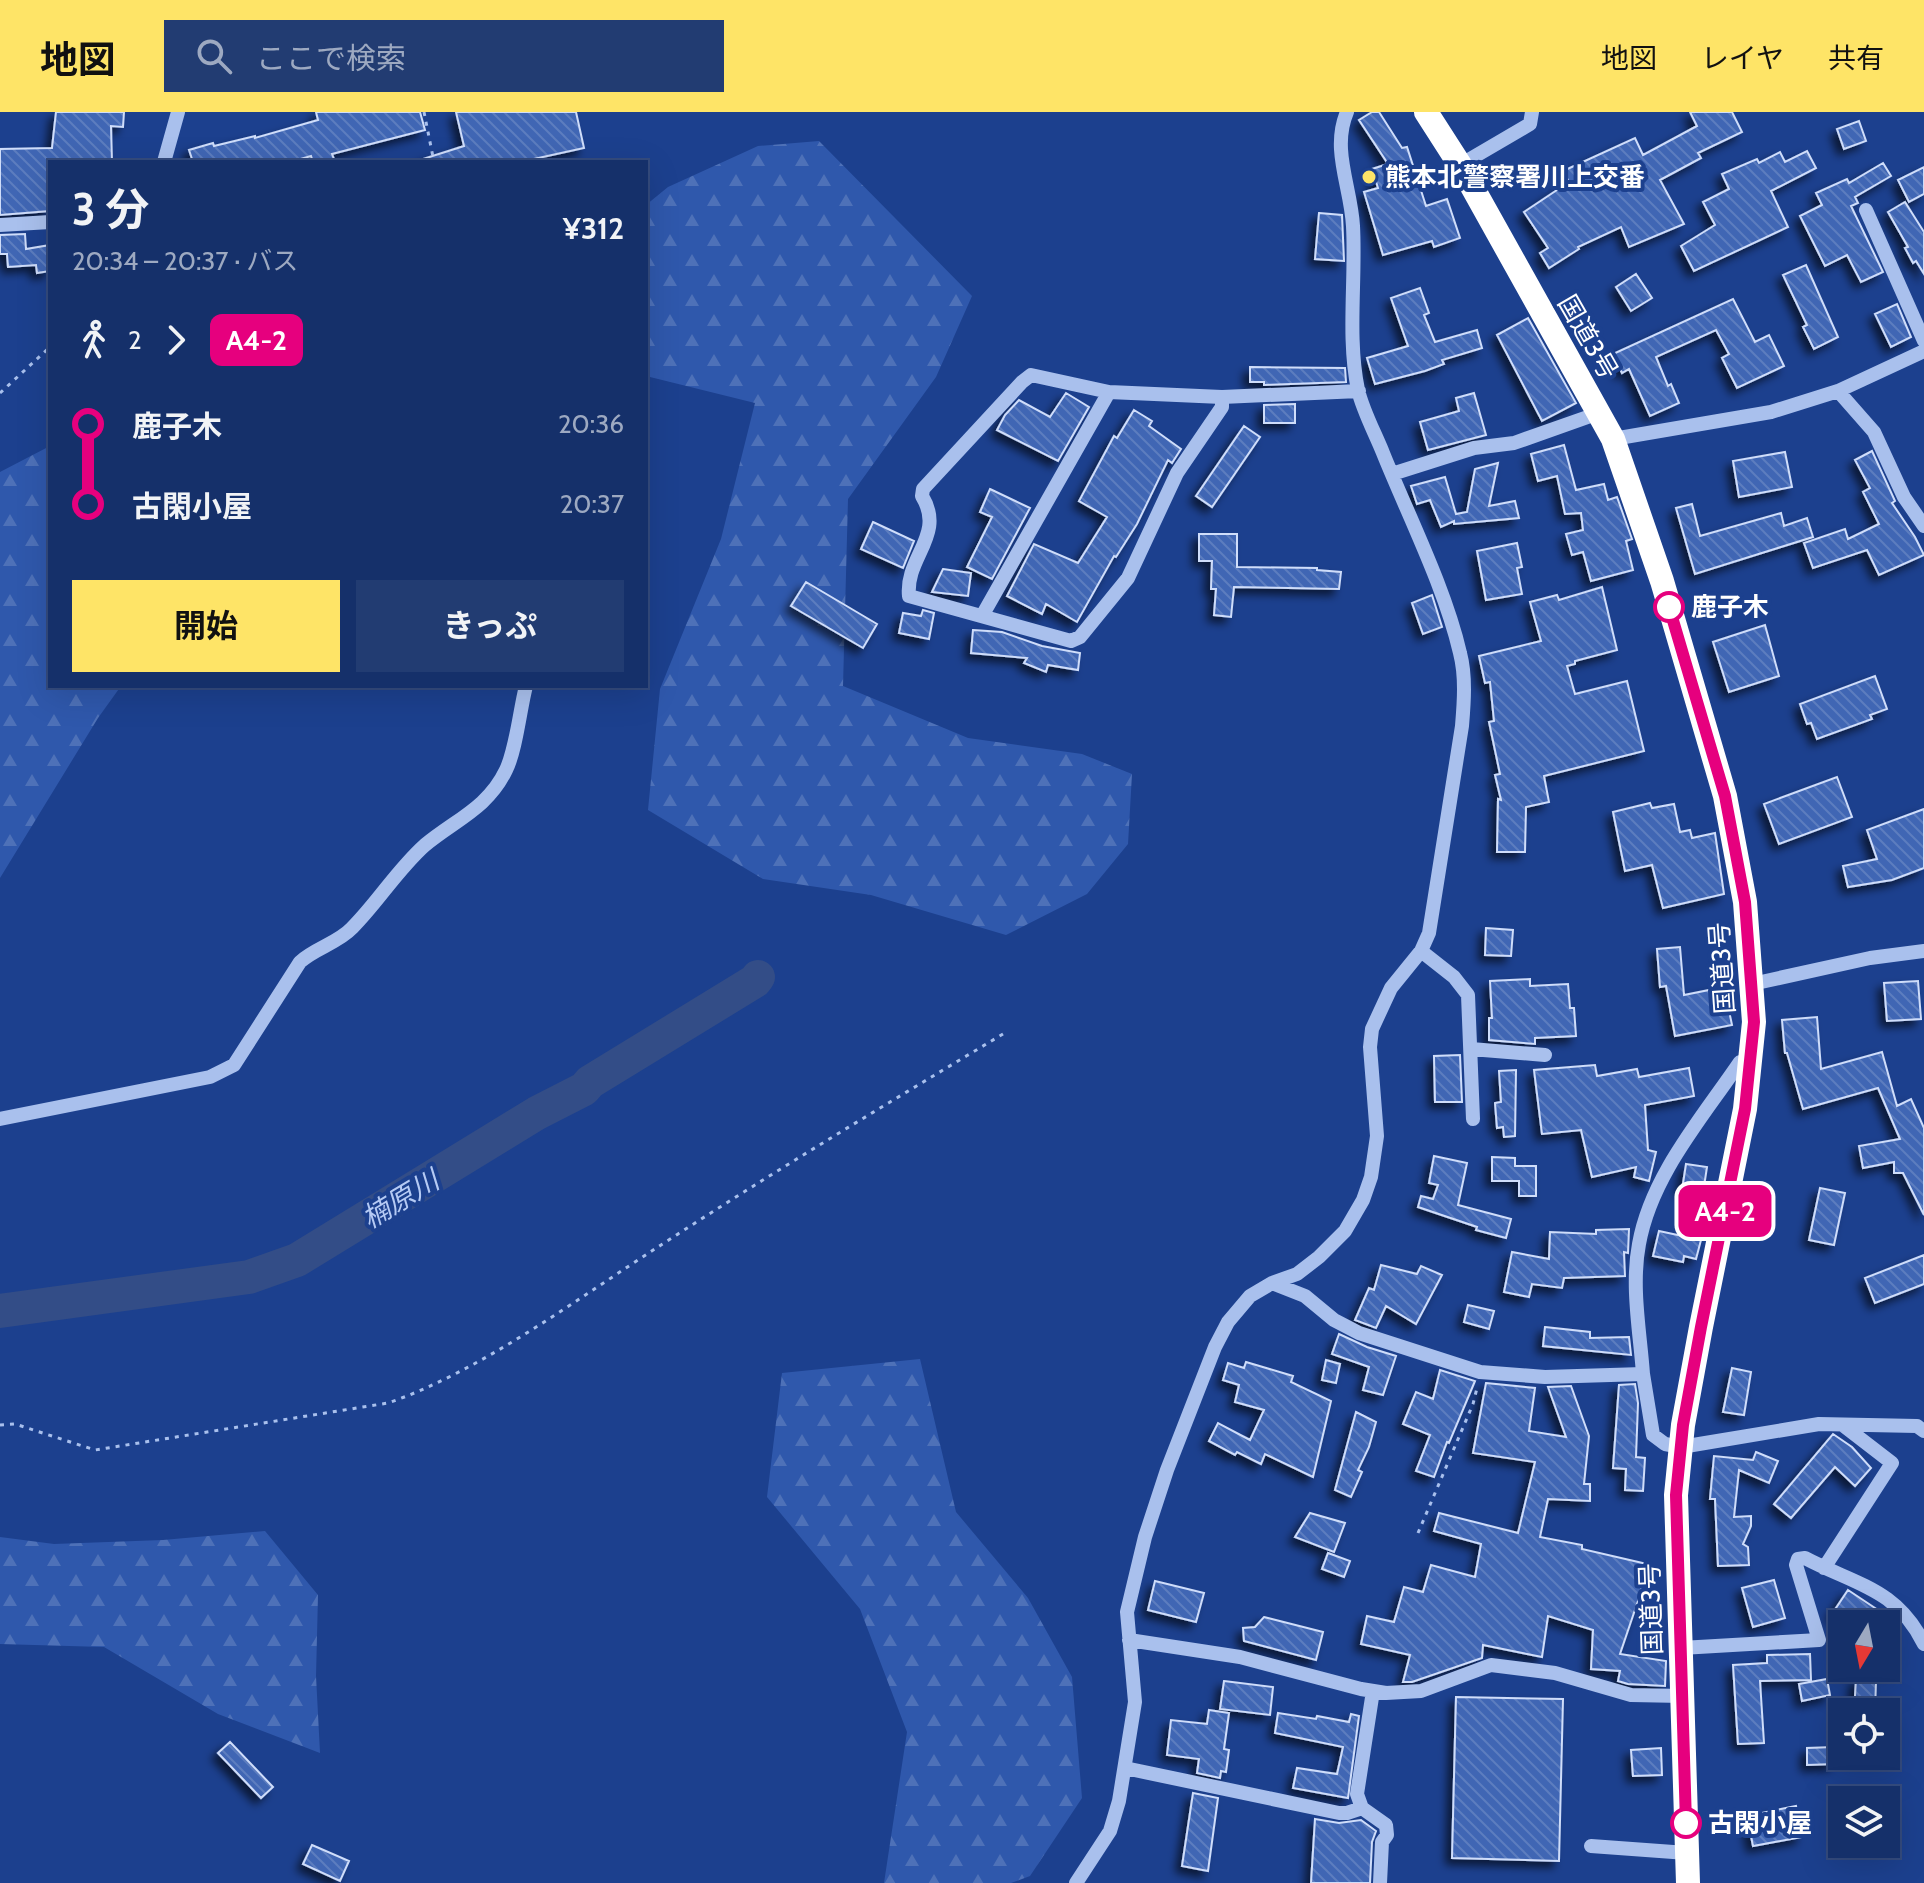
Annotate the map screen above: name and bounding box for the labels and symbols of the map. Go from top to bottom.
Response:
place label: 熊本北警察署川上交番 [1385,161,1645,193]
marker: 熊本北警察署川上交番 [1360,168,1378,186]
street label: 国道3号 [1551,289,1625,385]
place label: 鹿子木 [1691,591,1769,623]
marker: 鹿子木 [1654,592,1684,622]
street label: 国道3号 [1703,921,1741,1015]
water label: 楠原川 [355,1161,447,1235]
line badge: A4-2 [1669,1185,1781,1237]
street label: 国道3号 [1633,1562,1669,1656]
north arrow [1828,1610,1900,1682]
place label: 古閑小屋 [1708,1807,1812,1839]
marker: 古閑小屋 [1671,1808,1701,1838]

